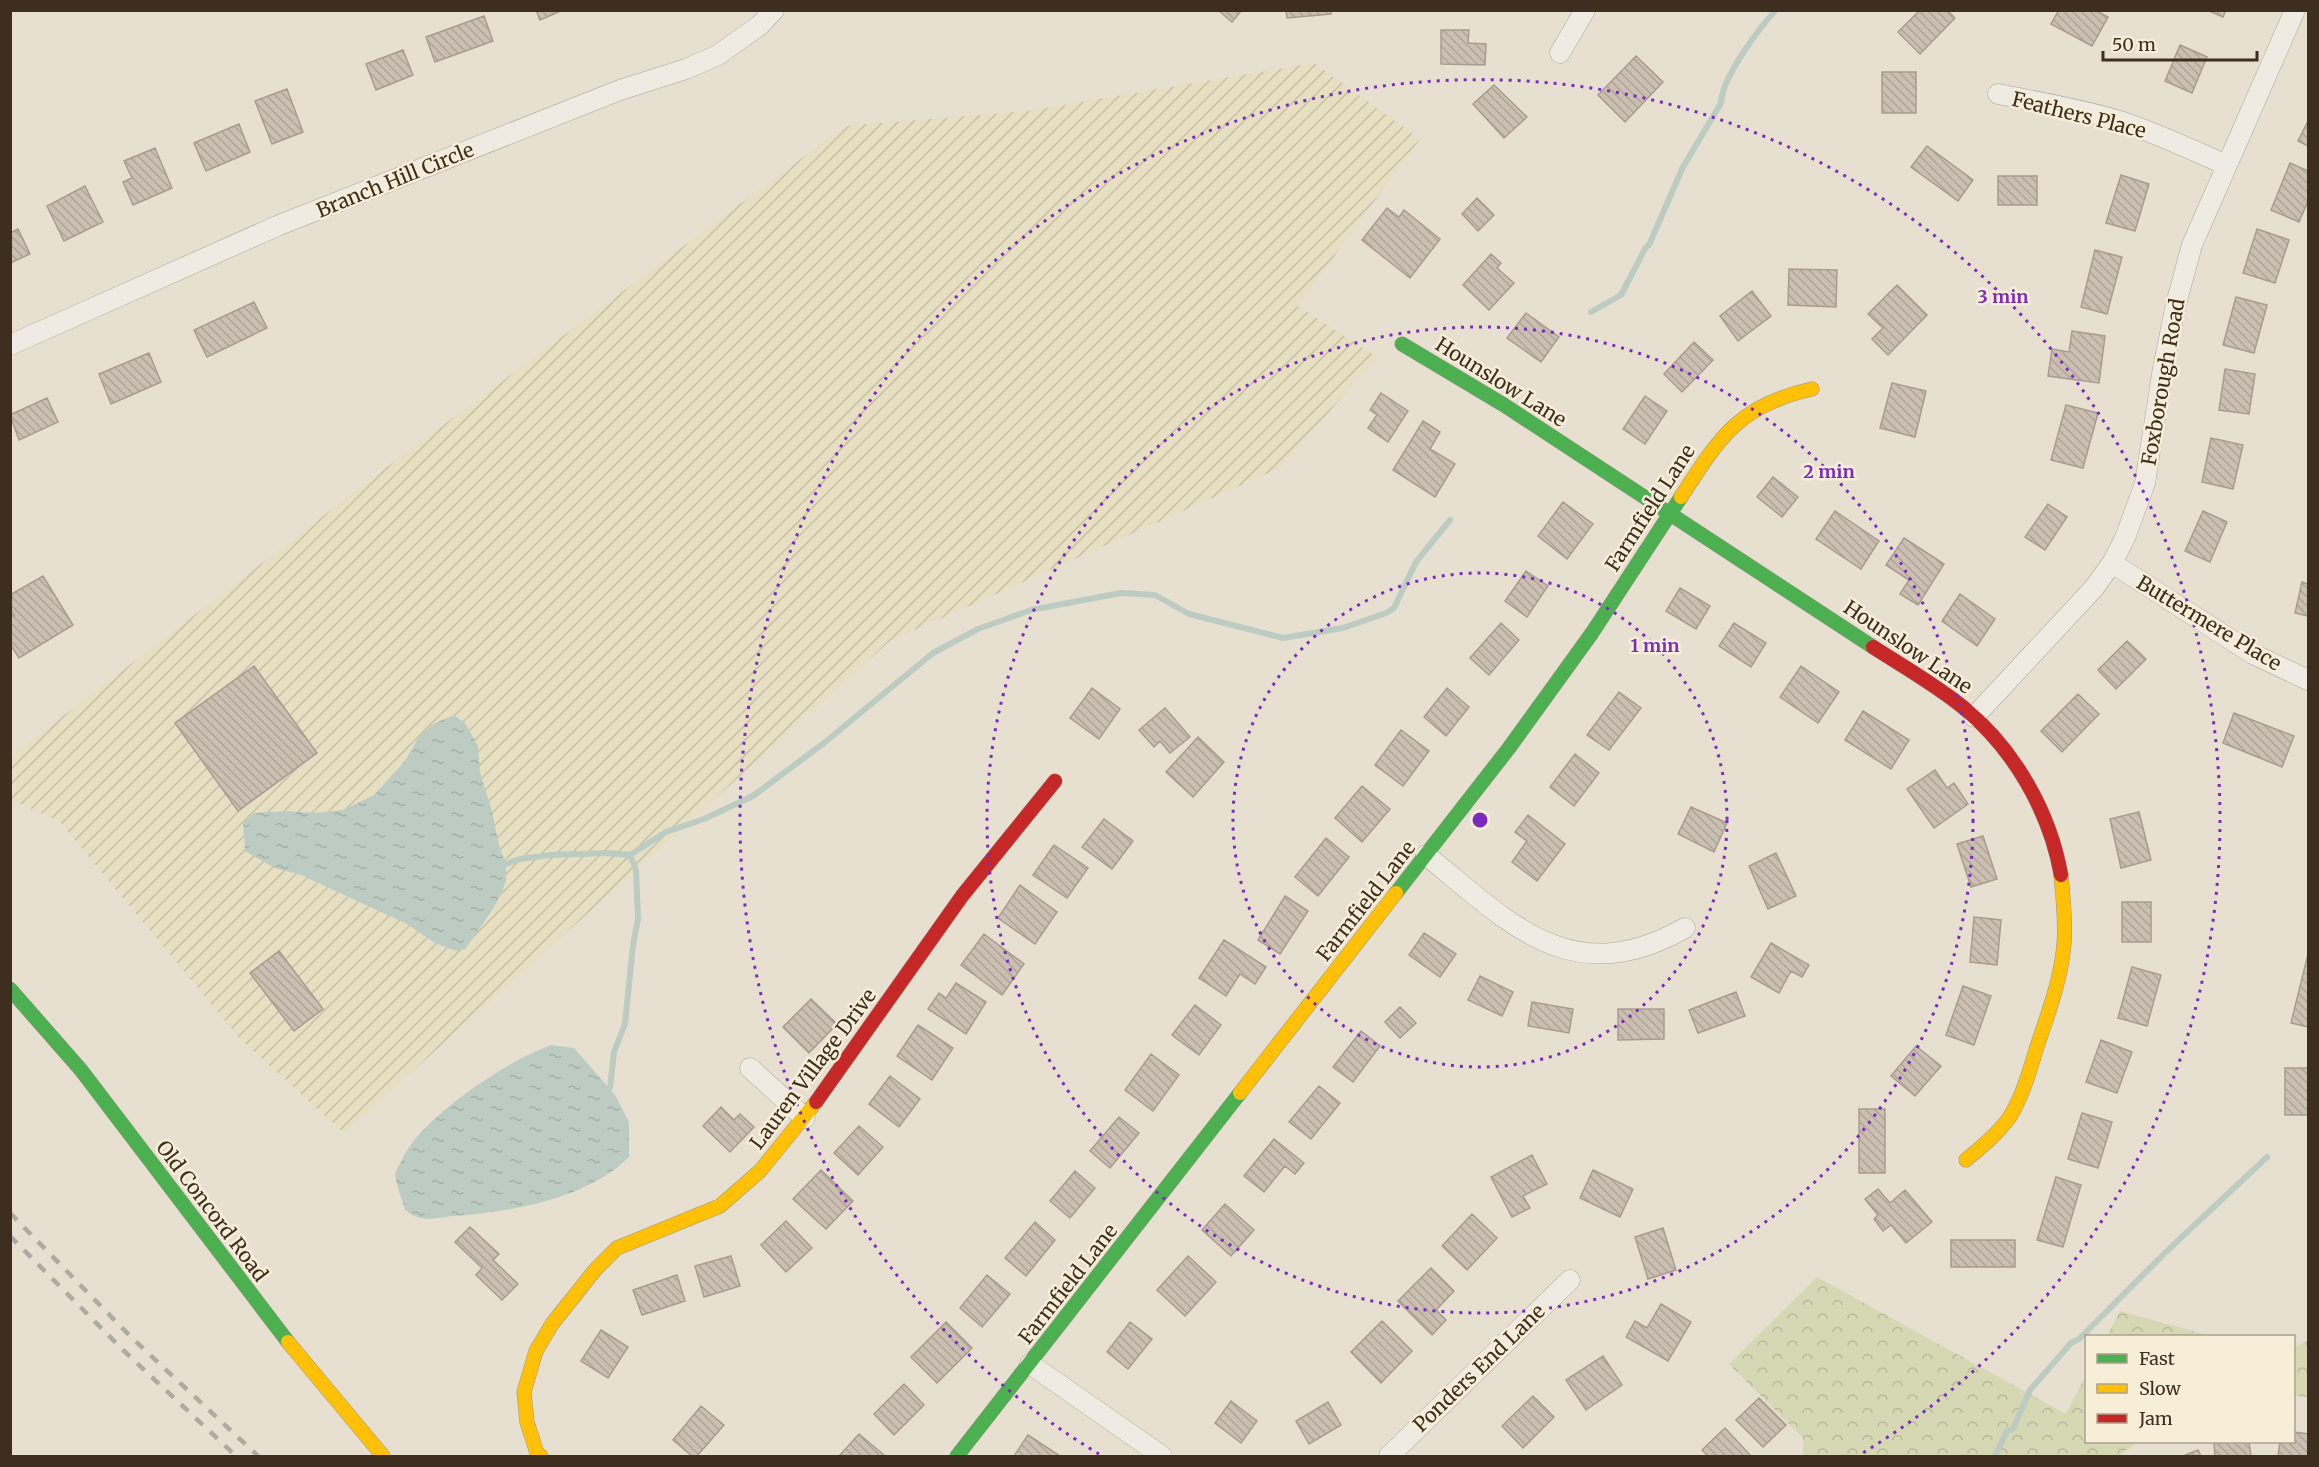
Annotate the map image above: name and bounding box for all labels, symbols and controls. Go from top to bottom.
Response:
scale bar [2103,24,2258,62]
text: 50 m [2112,33,2156,56]
street label: Feathers Place [2010,86,2149,143]
street label: Branch Hill Circle [312,137,477,223]
text: 3 min [1978,285,2028,308]
street label: Foxborough Road [2135,296,2190,467]
street label: Hounslow Lane [1431,331,1571,432]
street label: Farmfield Lane [1599,440,1700,576]
text: 2 min [1803,460,1855,483]
street label: Buttermere Place [2132,570,2286,676]
street label: Hounslow Lane [1839,594,1977,699]
text: 1 min [1630,634,1680,657]
centre of rings [1470,810,1490,830]
street label: Farmfield Lane [1311,835,1420,966]
street label: Lauren Village Drive [744,983,881,1154]
street label: Old Concord Road [151,1135,274,1286]
street label: Farmfield Lane [1013,1218,1122,1349]
street label: Ponders End Lane [1408,1298,1550,1437]
legend [2085,1335,2295,1443]
text: Fast [2139,1347,2175,1370]
text: Slow [2139,1377,2182,1400]
text: Jam [2138,1407,2173,1430]

